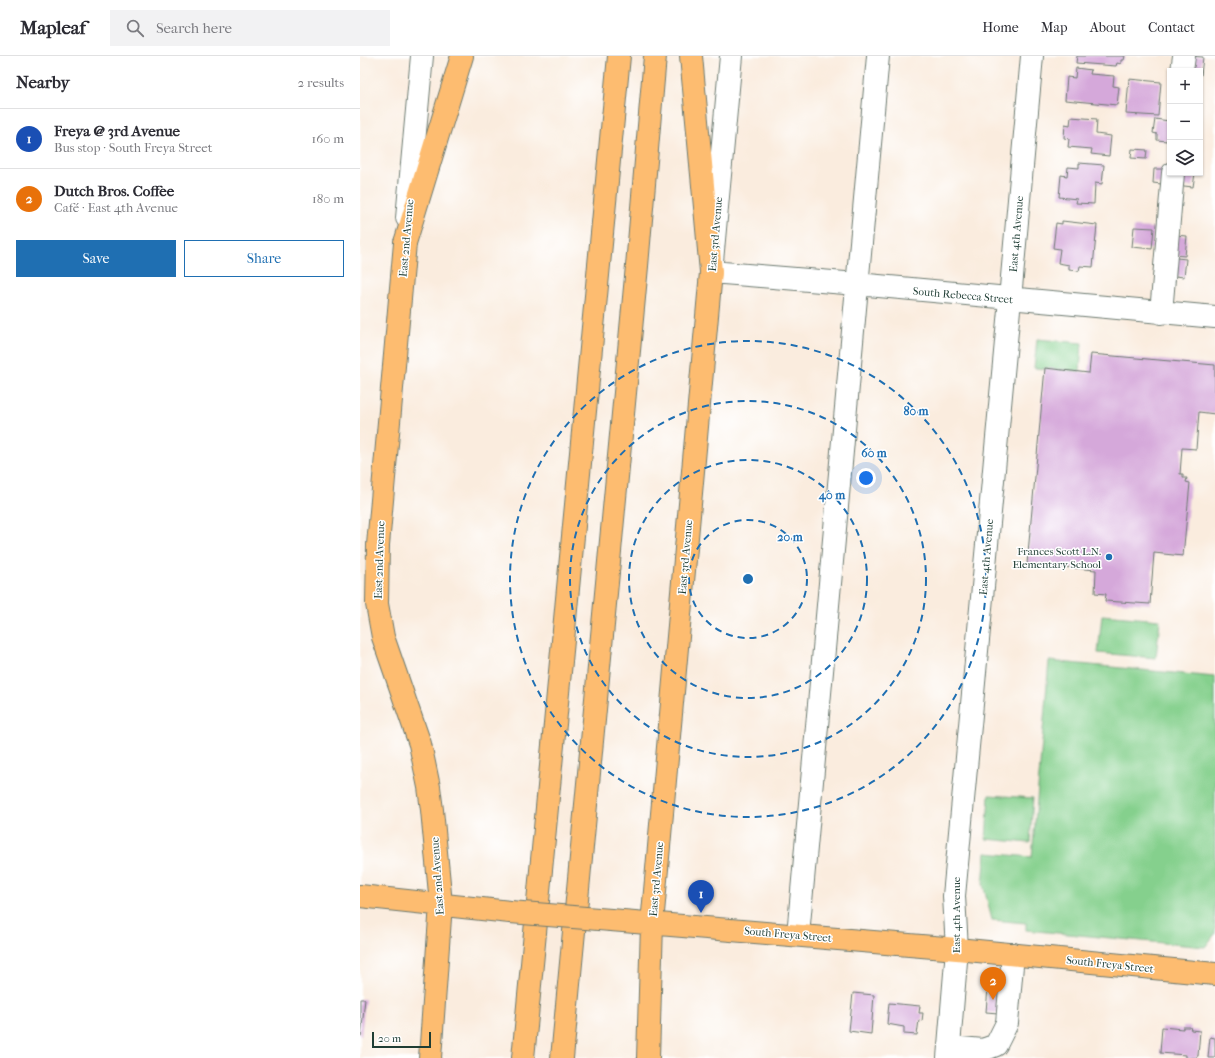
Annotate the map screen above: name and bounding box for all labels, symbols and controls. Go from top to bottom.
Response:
search box [110,10,390,46]
text: Mapleaf [20,17,86,39]
icon: search [124,17,146,39]
text: Search here [156,19,232,37]
text: Home [982,19,1019,36]
text: Map [1041,19,1068,36]
text: About [1090,19,1126,36]
text: Contact [1148,19,1195,36]
map controls [1167,68,1203,176]
button: + [1167,68,1203,104]
text: Nearby [16,72,70,92]
text: 2 results [298,75,344,90]
button: − [1167,104,1203,140]
text: Freya @ 3rd Avenue [54,122,180,140]
text: 1 [27,131,31,146]
text: 160 m [312,131,344,146]
text: Bus stop · South Freya Street [54,140,212,155]
button: layers [1167,140,1203,176]
text: Dutch Bros. Coffee [54,182,174,200]
text: 2 [26,191,32,206]
text: 180 m [312,191,344,206]
street label: East 4th Avenue [1007,195,1026,273]
street label: East 3rd Avenue [706,196,725,272]
street label: East 2nd Avenue [397,198,416,277]
text: Café · East 4th Avenue [54,200,178,215]
button: Save [16,240,176,277]
button: Share [184,240,344,277]
street label: South Rebecca Street [912,285,1014,306]
text: 80 m [903,404,930,418]
text: 60 m [861,446,888,460]
your location [856,468,876,488]
text: 40 m [818,488,846,503]
street label: East 4th Avenue [977,518,996,596]
street label: East 3rd Avenue [676,519,695,595]
street label: East 2nd Avenue [372,520,387,599]
text: 20 m [777,530,804,544]
place label: Frances Scott L.N. Elementary School [1012,545,1101,571]
marker: Frances Scott L.N. Elementary School [1104,552,1114,562]
centre of rings [741,572,755,586]
street label: East 2nd Avenue [428,836,447,915]
street label: East 3rd Avenue [647,841,666,917]
street label: East 4th Avenue [950,876,963,953]
pin: 1 [688,880,714,913]
street label: South Freya Street [744,924,832,945]
street label: South Freya Street [1066,953,1154,976]
pin: 2 [980,967,1006,1000]
scale bar [372,1030,431,1049]
text: 20 m [378,1032,401,1045]

